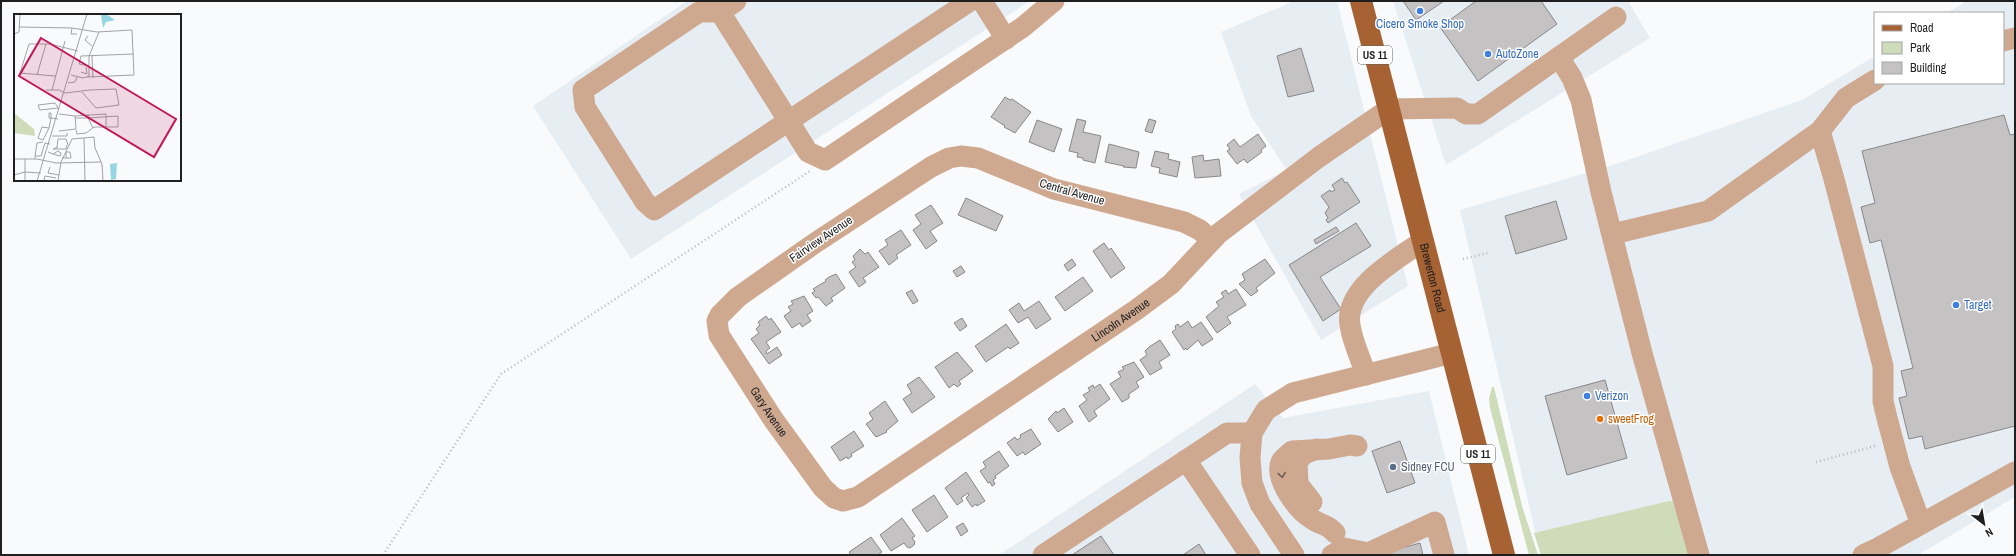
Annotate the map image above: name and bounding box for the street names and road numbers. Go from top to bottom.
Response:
road number: US 11 [1358,46,1392,64]
street label: Central Avenue [1038,175,1106,209]
street label: Fairview Avenue [786,212,856,266]
street label: Brewerton Road [1416,241,1449,314]
street label: Lincoln Avenue [1088,294,1153,346]
street label: Gary Avenue [746,384,791,440]
road number: US 11 [1461,445,1495,463]

